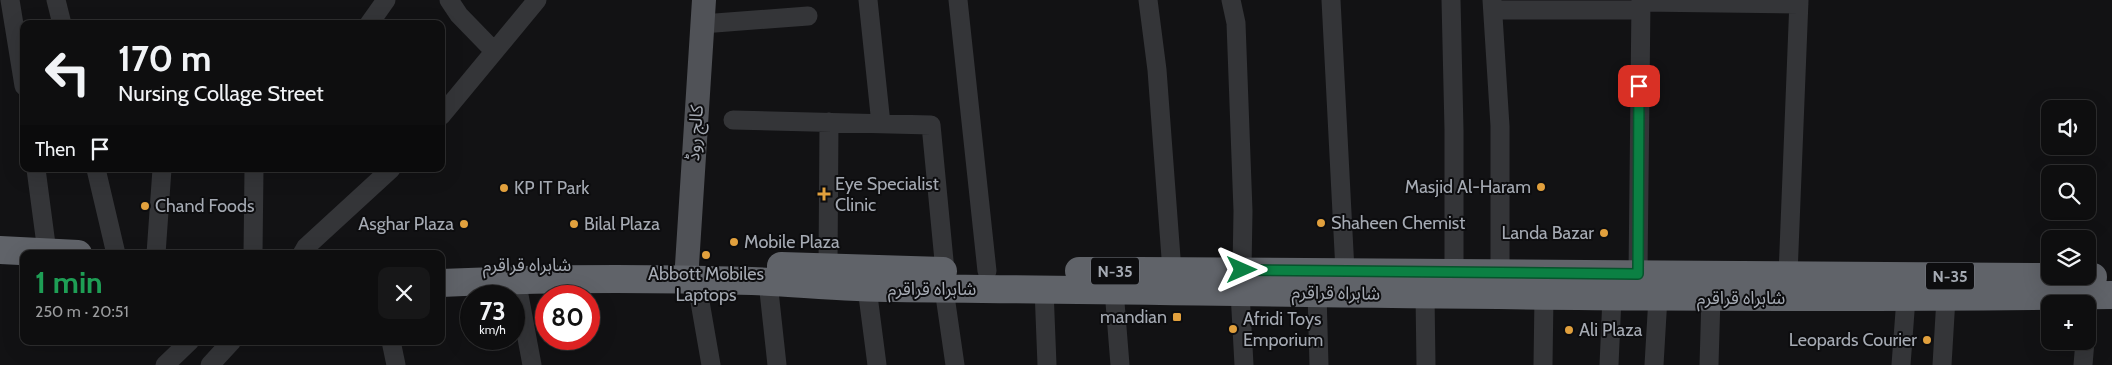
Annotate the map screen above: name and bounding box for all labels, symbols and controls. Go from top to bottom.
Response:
text: 170 m [118,37,211,80]
icon: left [35,40,100,105]
pin [1618,65,1660,107]
icon: arrive [1625,72,1653,100]
text: Nursing Collage Street [118,80,324,107]
map controls [2041,100,2096,350]
button: sound [2041,100,2096,155]
street label: کالج روڈ [682,104,710,162]
icon: arrive [86,135,114,163]
text: Then [35,138,76,161]
button: search [2041,165,2096,220]
place label: Eye Specialist Clinic [835,173,939,216]
place label: Masjid Al-Haram [1405,176,1531,198]
place label: KP IT Park [514,177,590,199]
marker: Masjid Al-Haram [1535,181,1547,193]
marker: KP IT Park [498,182,510,194]
marker: Eye Specialist Clinic [817,187,831,201]
place label: Chand Foods [155,195,254,217]
marker: Chand Foods [139,200,151,212]
place label: Shaheen Chemist [1331,212,1465,234]
place label: Asghar Plaza [358,213,454,235]
place label: Bilal Plaza [584,213,660,235]
marker: Shaheen Chemist [1315,217,1327,229]
marker: Asghar Plaza [458,218,470,230]
marker: Bilal Plaza [568,218,580,230]
place label: Landa Bazar [1501,222,1594,244]
marker: Landa Bazar [1598,227,1610,239]
button: layers [2041,230,2096,285]
place label: Mobile Plaza [744,231,840,253]
marker: Mobile Plaza [728,236,740,248]
position arrow [1215,243,1267,295]
marker: Abbott Mobiles Laptops [700,249,712,261]
street label: شاہراہ قراقرم [483,254,571,279]
road number: N-35 [1091,258,1139,284]
road number: N-35 [1926,262,1974,290]
place label: Abbott Mobiles Laptops [648,263,764,306]
text: 1 min [35,264,103,301]
button: close [378,267,430,319]
street label: شاہراہ قراقرم [888,278,976,303]
street label: شاہراہ قراقرم [1291,281,1381,308]
speed limit sign: 80 [535,285,600,350]
street label: شاہراہ قراقرم [1697,287,1785,312]
button: + [2041,295,2096,350]
text: 73 [479,296,506,326]
text: 250 m · 20:51 [35,302,129,321]
place label: mandian [1100,306,1167,328]
place label: Afridi Toys Emporium [1243,308,1323,351]
marker: mandian [1171,311,1183,323]
place label: Ali Plaza [1579,319,1643,341]
text: km/h [479,322,506,337]
marker: Afridi Toys Emporium [1227,323,1239,335]
marker: Ali Plaza [1563,324,1575,336]
place label: Leopards Courier [1789,329,1917,351]
marker: Leopards Courier [1921,334,1933,346]

